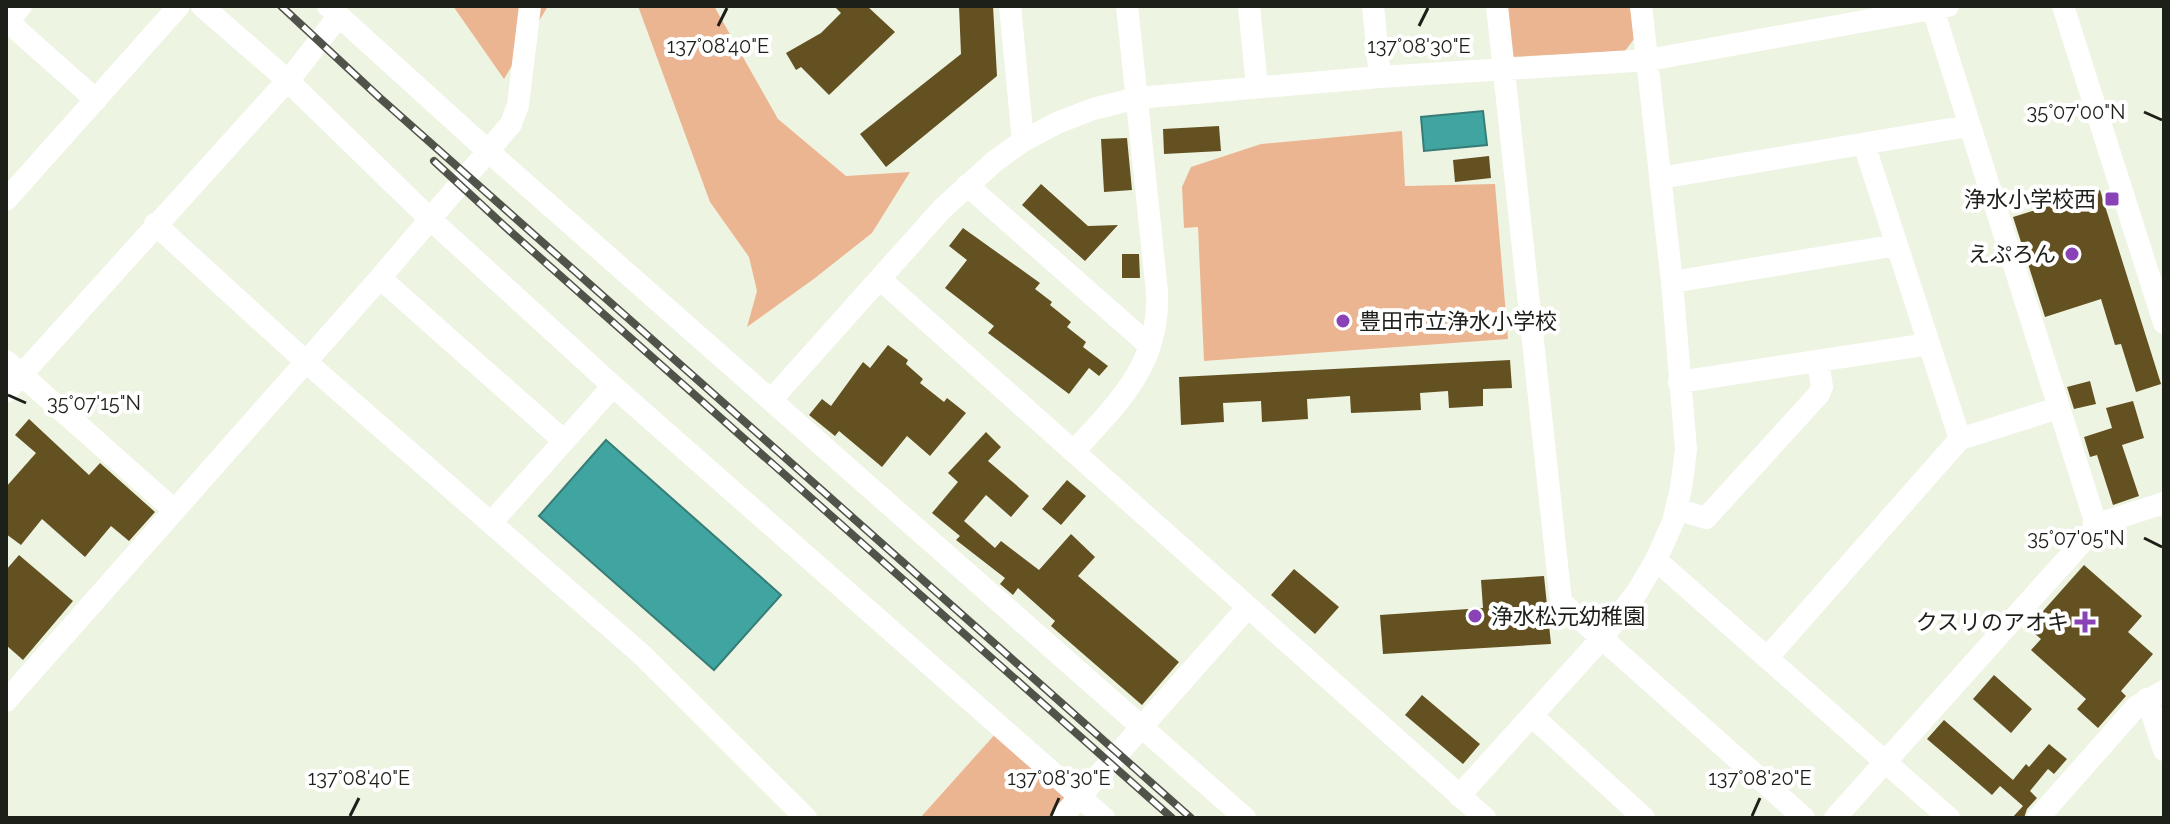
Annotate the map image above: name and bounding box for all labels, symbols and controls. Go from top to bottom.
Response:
text: 137°08'40"E [667,34,769,58]
text: 137°08'30"E [1367,34,1471,58]
text: 35°07'00"N [2027,100,2125,124]
place label: 浄水小学校西 [1964,186,2096,212]
marker: 浄水小学校西 [2103,190,2121,208]
place label: えぷろん [1968,241,2056,267]
marker: えぷろん [2063,245,2081,263]
place label: 豊田市立浄水小学校 [1359,308,1557,334]
marker: 豊田市立浄水小学校 [1334,312,1352,330]
text: 35°07'15"N [47,391,141,415]
text: 35°07'05"N [2027,526,2125,550]
place label: 浄水松元幼稚園 [1491,603,1645,629]
marker: 浄水松元幼稚園 [1466,607,1484,625]
place label: クスリのアオキ [1916,609,2069,635]
marker: クスリのアオキ [2076,613,2094,631]
text: 137°08'40"E [308,766,410,790]
text: 137°08'30"E [1007,766,1111,790]
text: 137°08'20"E [1708,766,1812,790]

